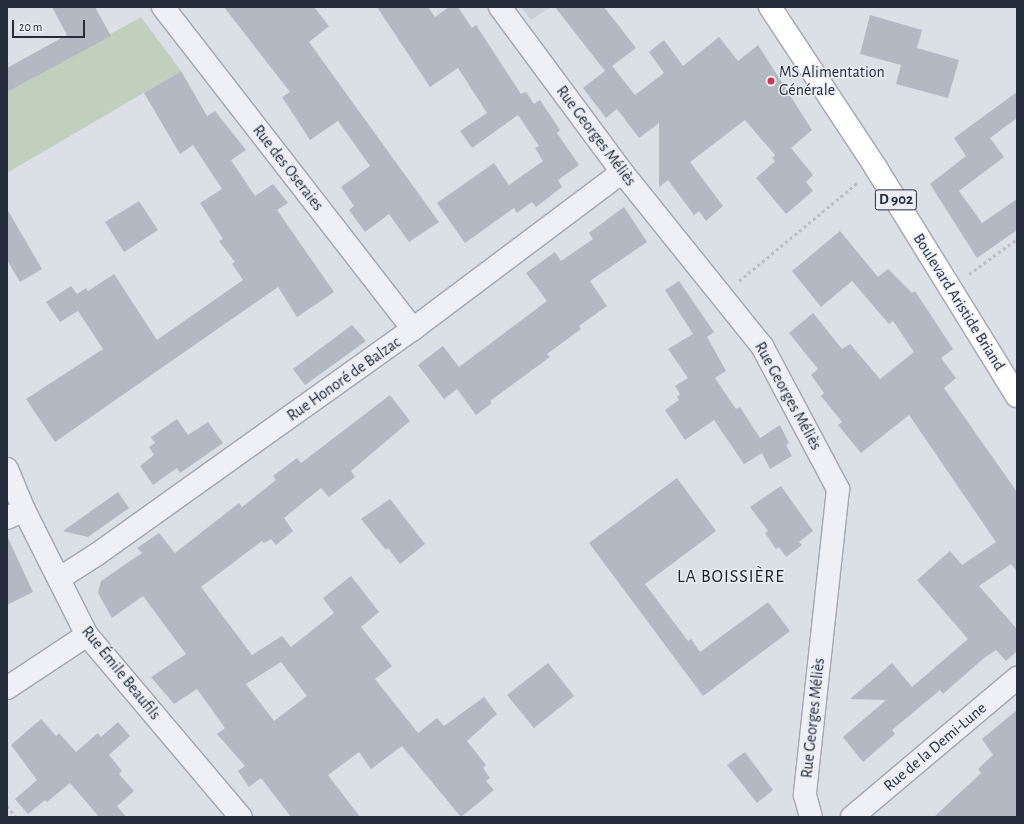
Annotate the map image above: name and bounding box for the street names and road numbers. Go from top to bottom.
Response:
street label: Rue Georges Méliès [552,82,640,190]
street label: Rue des Oseraies [248,121,328,215]
road number: D 902 [874,187,918,213]
street label: Boulevard Aristide Briand [909,230,1009,374]
street label: Rue Honoré de Balzac [283,333,405,425]
street label: Rue Georges Méliès [750,339,826,453]
street label: Rue Émile Beaufils [77,622,165,724]
street label: Rue Georges Méliès [797,657,829,779]
street label: Rue de la Demi-Lune [880,698,990,796]

